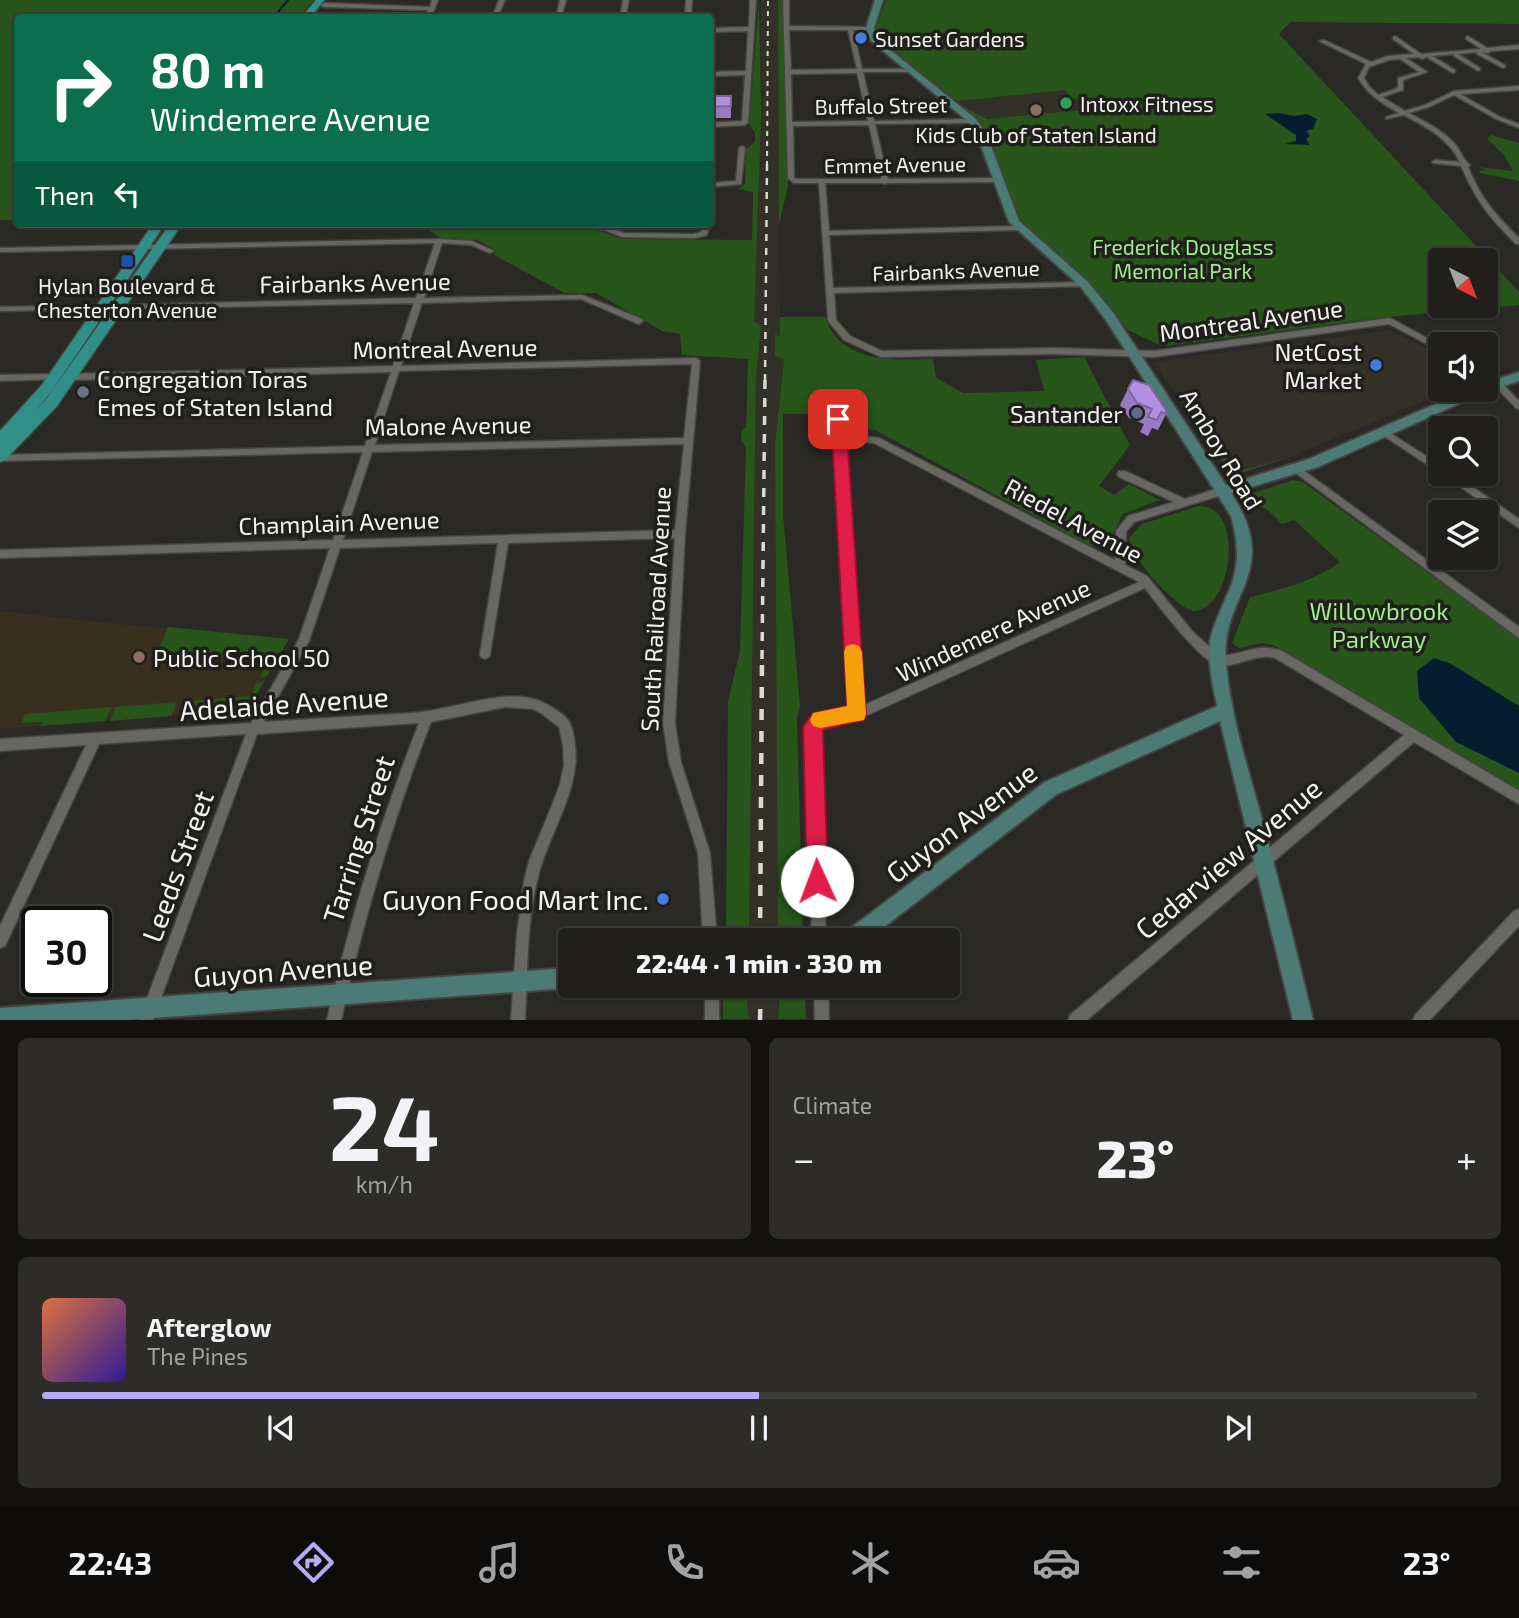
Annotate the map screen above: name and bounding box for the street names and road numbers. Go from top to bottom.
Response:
street label: Buffalo Street [814,91,948,119]
street label: Emmet Avenue [824,150,966,178]
street label: Fairbanks Avenue [872,255,1040,285]
street label: Fairbanks Avenue [259,266,451,298]
street label: Montreal Avenue [1157,293,1345,347]
street label: Montreal Avenue [352,332,538,364]
street label: Amboy Road [1175,383,1269,515]
street label: Malone Avenue [364,409,532,441]
street label: Riedel Avenue [1000,472,1148,568]
street label: South Railroad Avenue [634,486,676,732]
street label: Champlain Avenue [238,504,440,540]
street label: Windemere Avenue [891,572,1095,688]
street label: Adelaide Avenue [178,679,390,727]
street label: Tarring Street [315,751,401,927]
street label: Guyon Avenue [879,754,1043,890]
street label: Cedarview Avenue [1128,770,1328,946]
street label: Leeds Street [134,786,220,946]
street label: Guyon Avenue [192,947,374,993]

